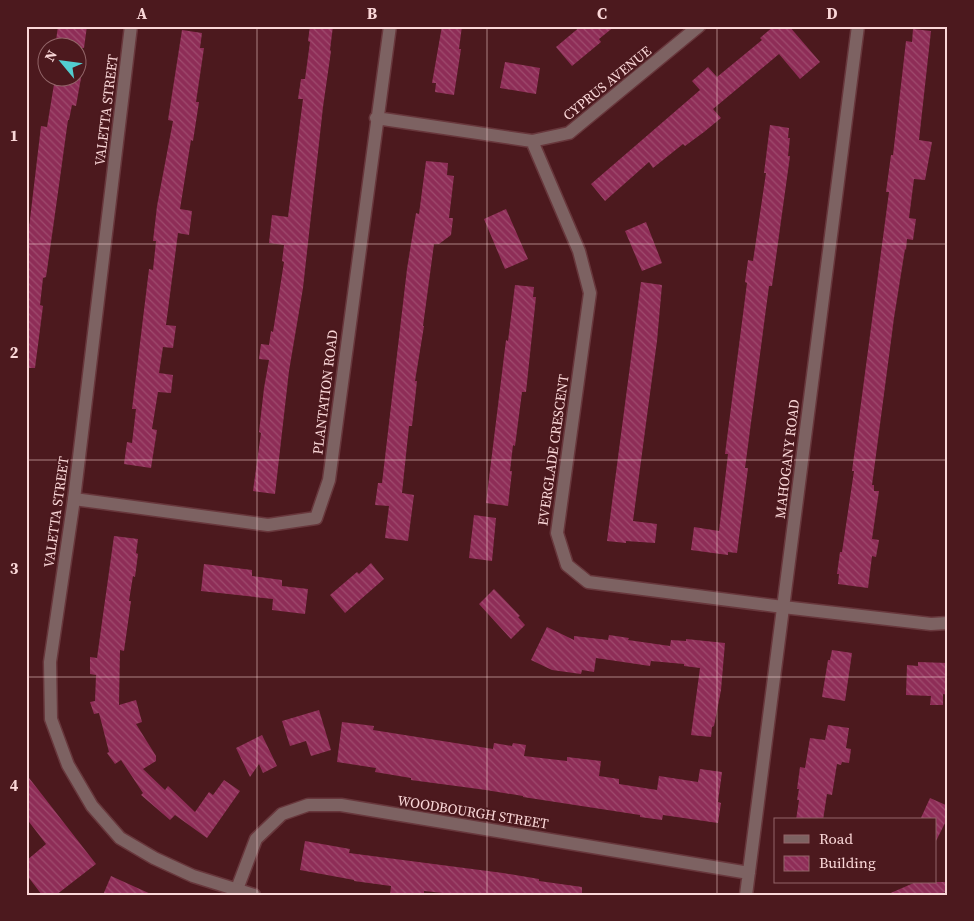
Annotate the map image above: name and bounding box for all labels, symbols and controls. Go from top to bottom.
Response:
text: A [137,2,148,24]
text: B [367,2,378,24]
text: C [597,2,607,24]
text: D [826,2,838,24]
north arrow [38,38,88,88]
street label: CYPRUS AVENUE [559,41,655,125]
text: N [39,46,62,65]
street label: VALETTA STREET [89,53,123,167]
text: 1 [10,124,18,146]
street label: PLANTATION ROAD [307,328,343,456]
text: 2 [10,341,19,363]
street label: EVERGLADE CRESCENT [532,372,574,527]
street label: MAHOGANY ROAD [770,398,804,520]
street label: VALETTA STREET [38,455,74,569]
text: 3 [10,557,19,579]
text: 4 [10,774,19,796]
street label: WOODBOURGH STREET [396,790,551,834]
legend [774,818,936,884]
text: Road [819,828,853,849]
text: Building [819,852,876,873]

